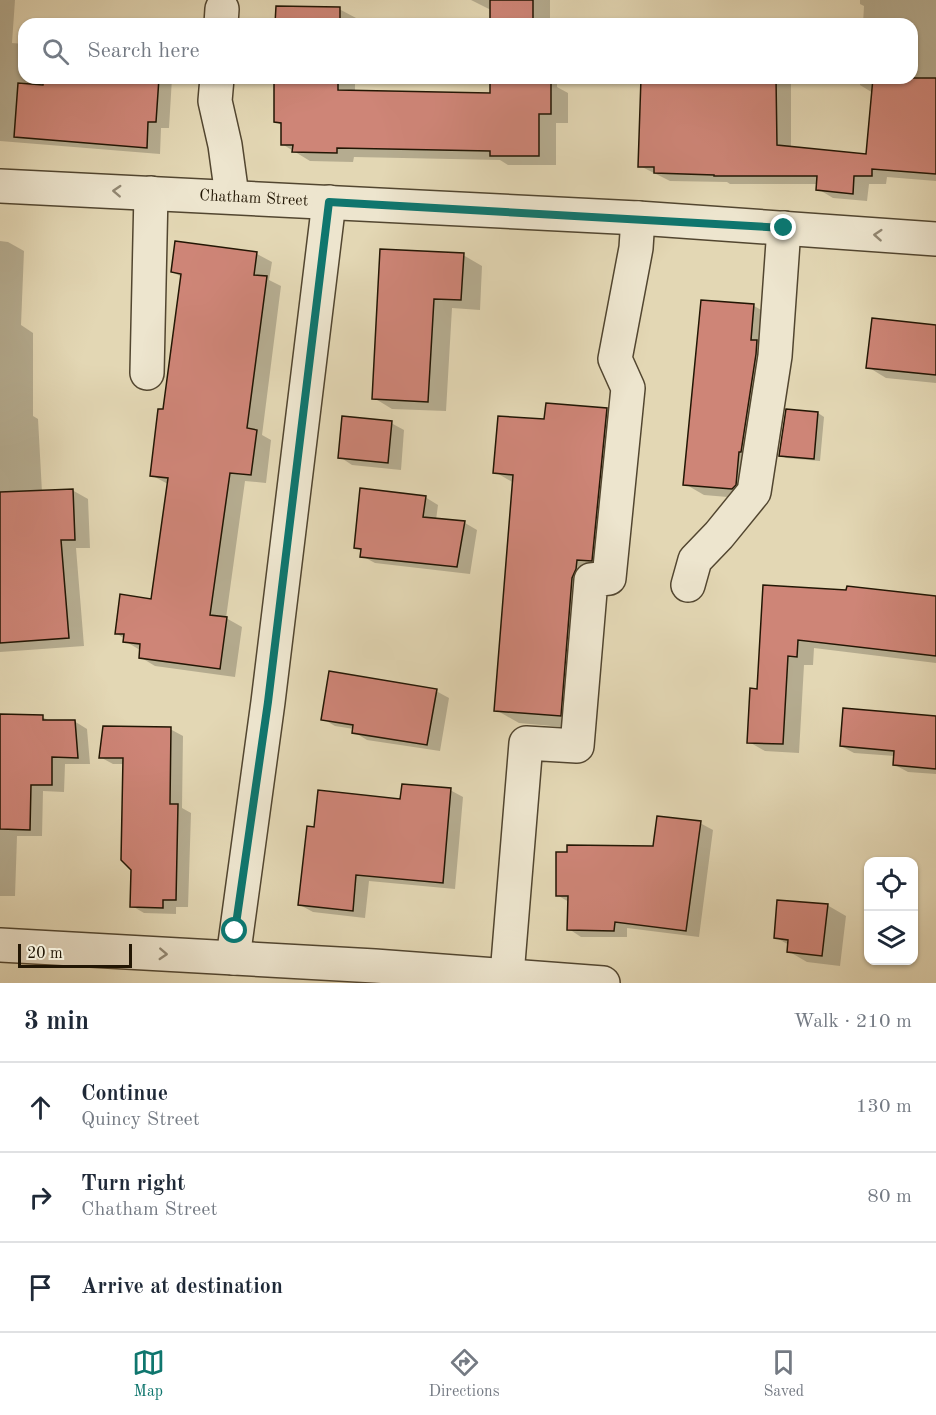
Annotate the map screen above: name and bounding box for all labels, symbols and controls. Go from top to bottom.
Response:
search box [18,18,918,84]
icon: search [39,35,72,68]
text: Search here [87,40,200,62]
one-way arrow [112,185,121,198]
street label: Chatham Street [199,188,309,209]
route end [770,214,796,240]
one-way arrow [873,229,882,242]
map controls [864,857,918,965]
button: locate [864,857,918,911]
button: layers [864,911,918,965]
route start [221,917,247,943]
scale bar [18,941,132,968]
text: 20 m [27,946,63,962]
one-way arrow [159,948,168,961]
text: 3 min [24,1009,89,1035]
text: Walk · 210 m [793,1012,912,1032]
text: Continue [81,1083,168,1105]
icon: ahead [24,1091,57,1124]
text: 130 m [856,1097,912,1117]
text: Quincy Street [81,1110,200,1130]
text: Turn right [81,1173,185,1195]
icon: right [24,1181,57,1214]
text: 80 m [867,1187,912,1207]
text: Chatham Street [81,1200,217,1220]
icon: arrive [24,1271,57,1304]
text: Arrive at destination [81,1276,283,1298]
tab: Map [132,1346,165,1402]
tab: Directions [429,1346,500,1402]
tab: Saved [763,1346,804,1402]

